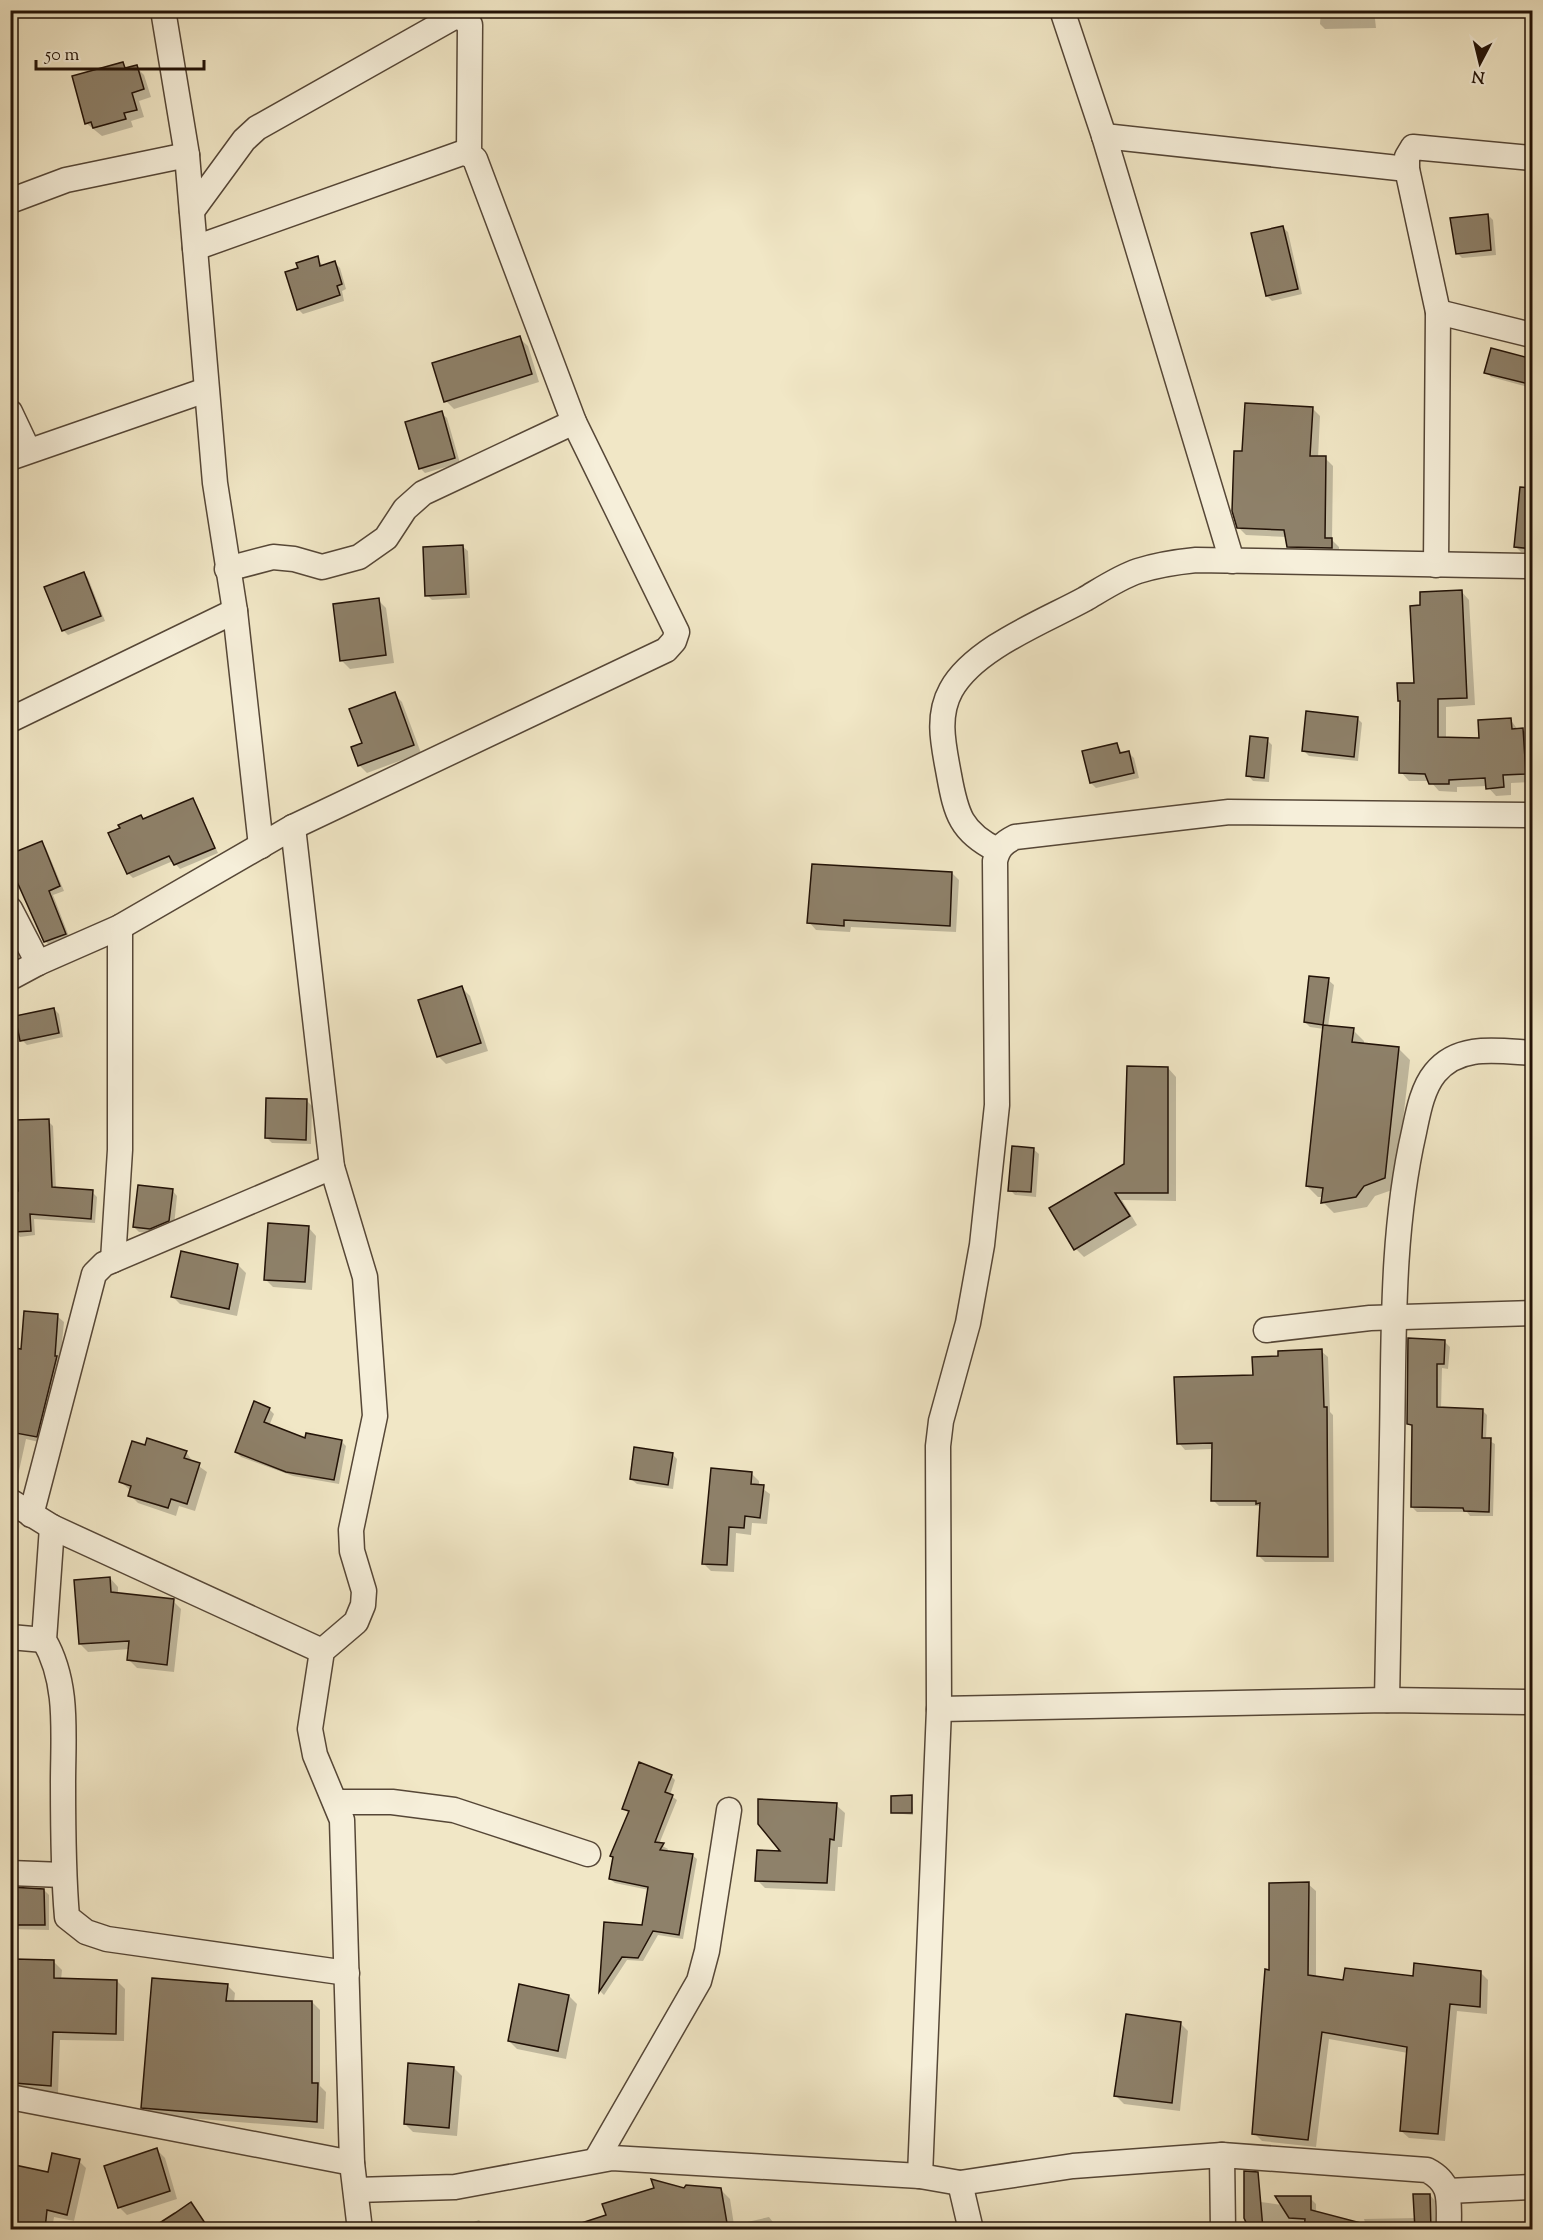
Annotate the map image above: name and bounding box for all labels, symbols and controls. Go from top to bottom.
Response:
scale bar [36,33,204,71]
north arrow [1450,33,1510,93]
text: 50 m [44,43,80,69]
text: N [1471,63,1486,88]

